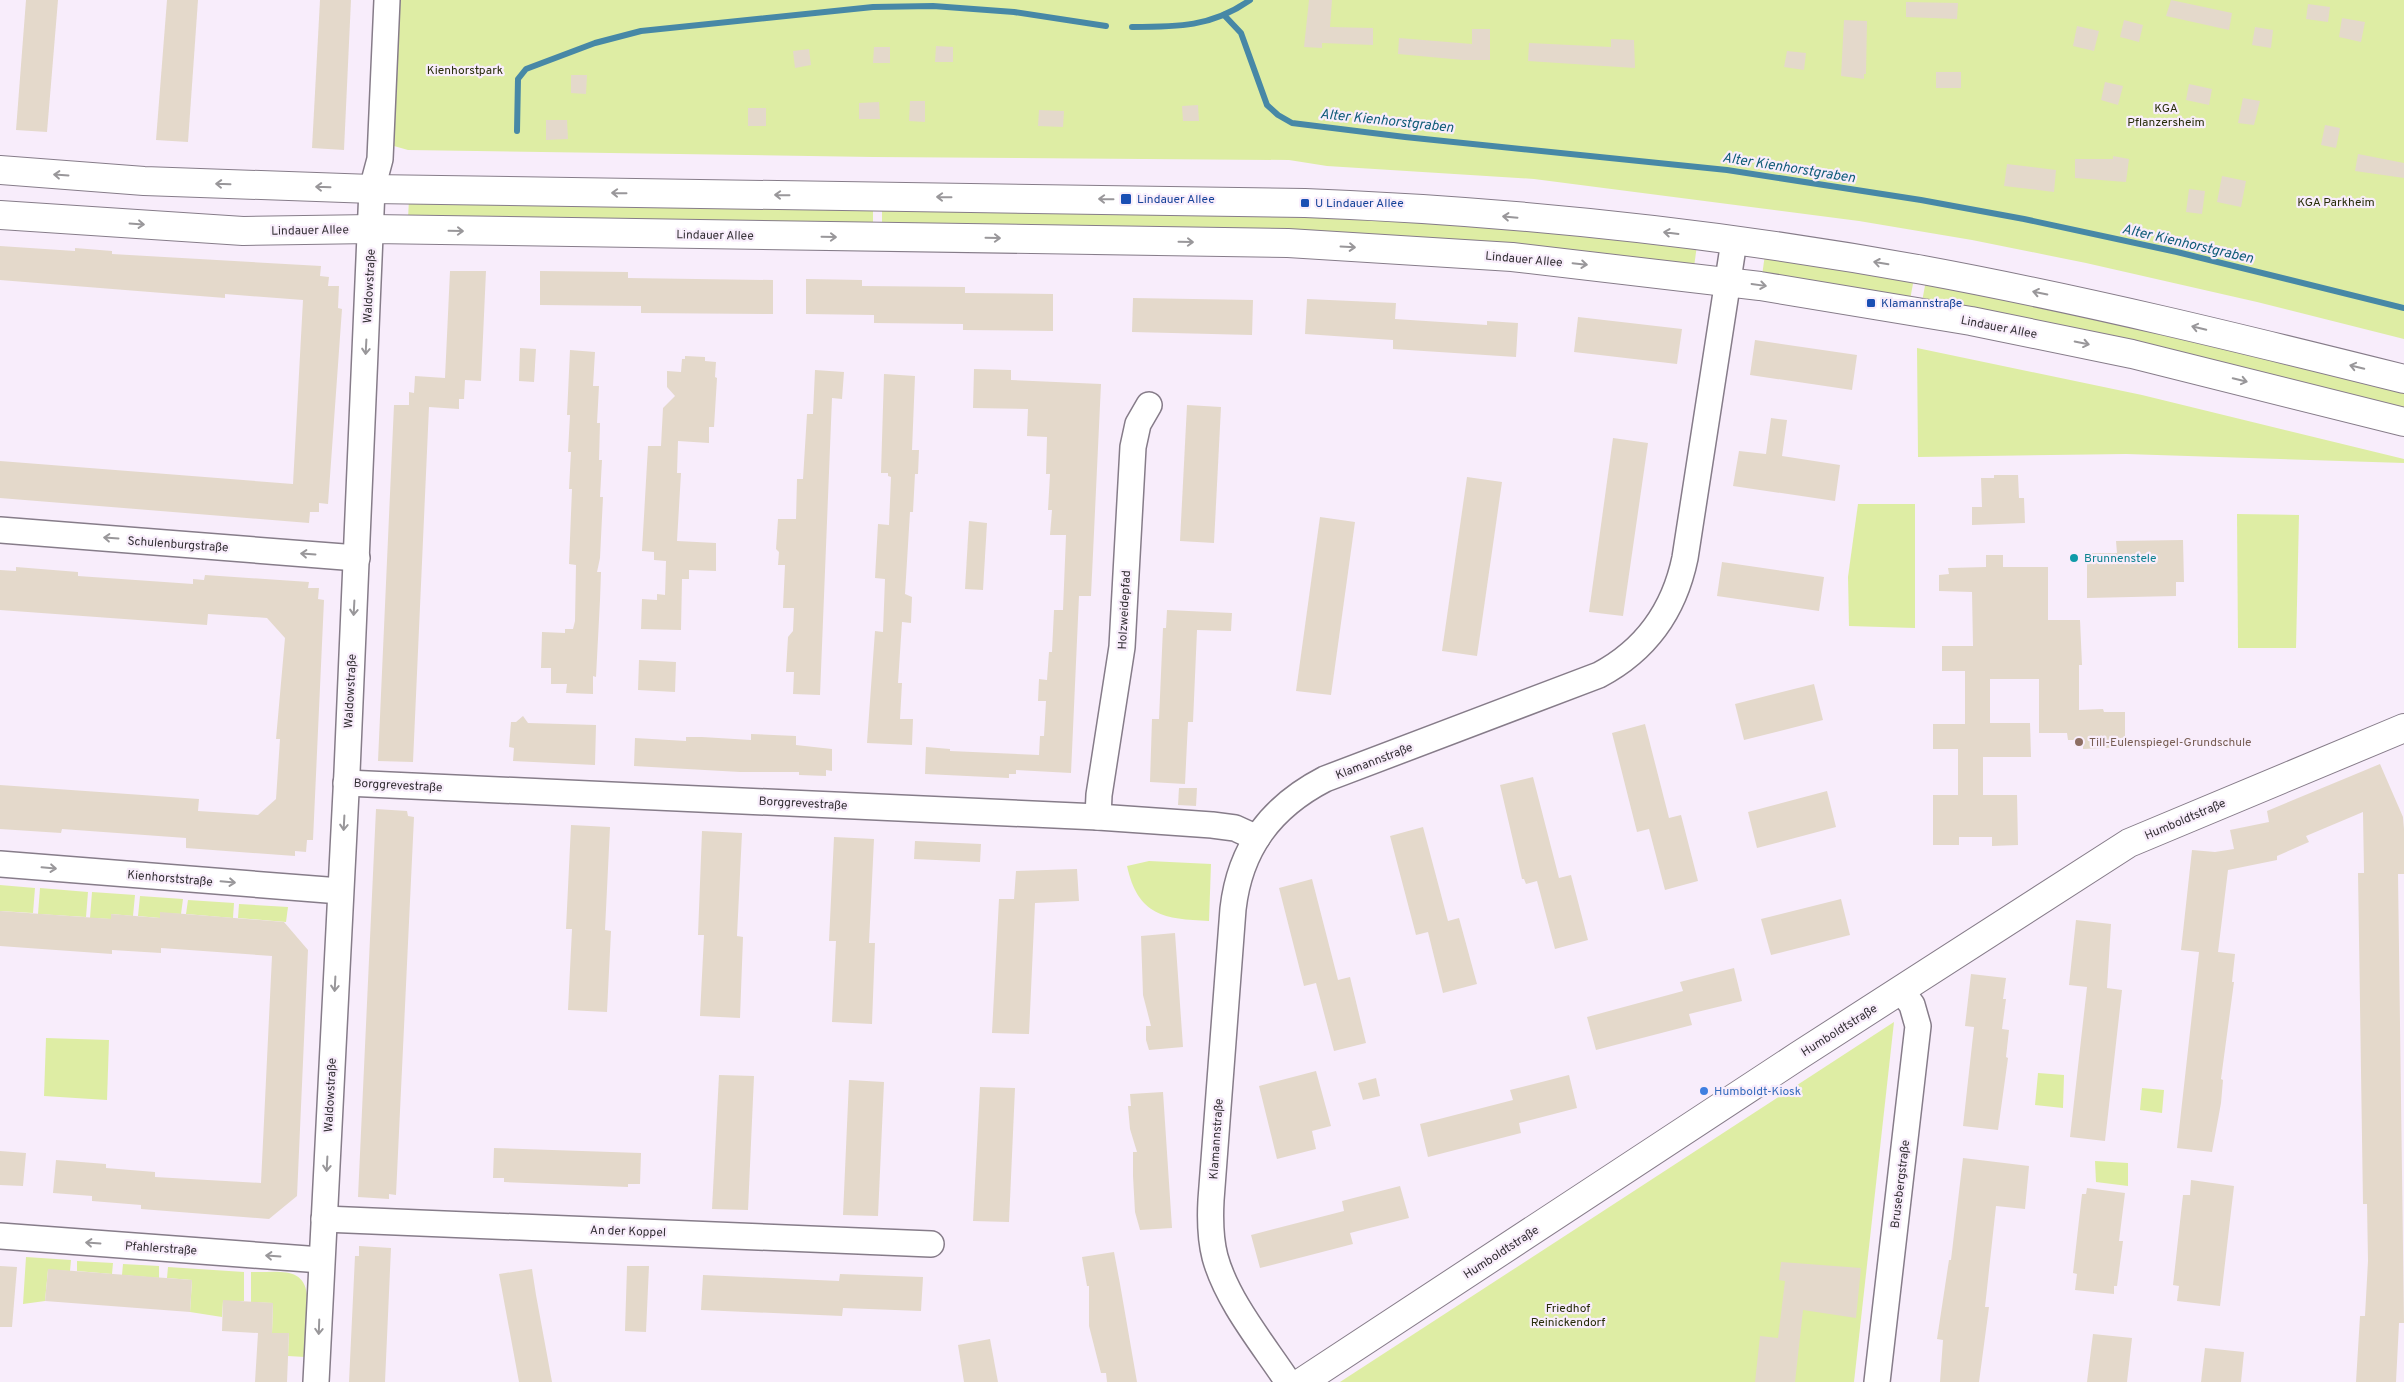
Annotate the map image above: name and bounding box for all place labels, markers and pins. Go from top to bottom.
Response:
marker: Lindauer Allee [1119,192,1133,206]
place label: Lindauer Allee [1137,192,1215,208]
place label: U Lindauer Allee [1315,196,1404,212]
marker: U Lindauer Allee [1299,197,1311,209]
place label: Klamannstraße [1881,296,1962,312]
marker: Klamannstraße [1865,297,1877,309]
place label: Brunnenstele [2084,551,2156,567]
marker: Brunnenstele [2068,552,2080,564]
place label: Till-Eulenspiegel-Grundschule [2089,735,2252,751]
marker: Till-Eulenspiegel-Grundschule [2073,736,2085,748]
place label: Humboldt-Kiosk [1714,1084,1801,1100]
marker: Humboldt-Kiosk [1698,1085,1710,1097]

